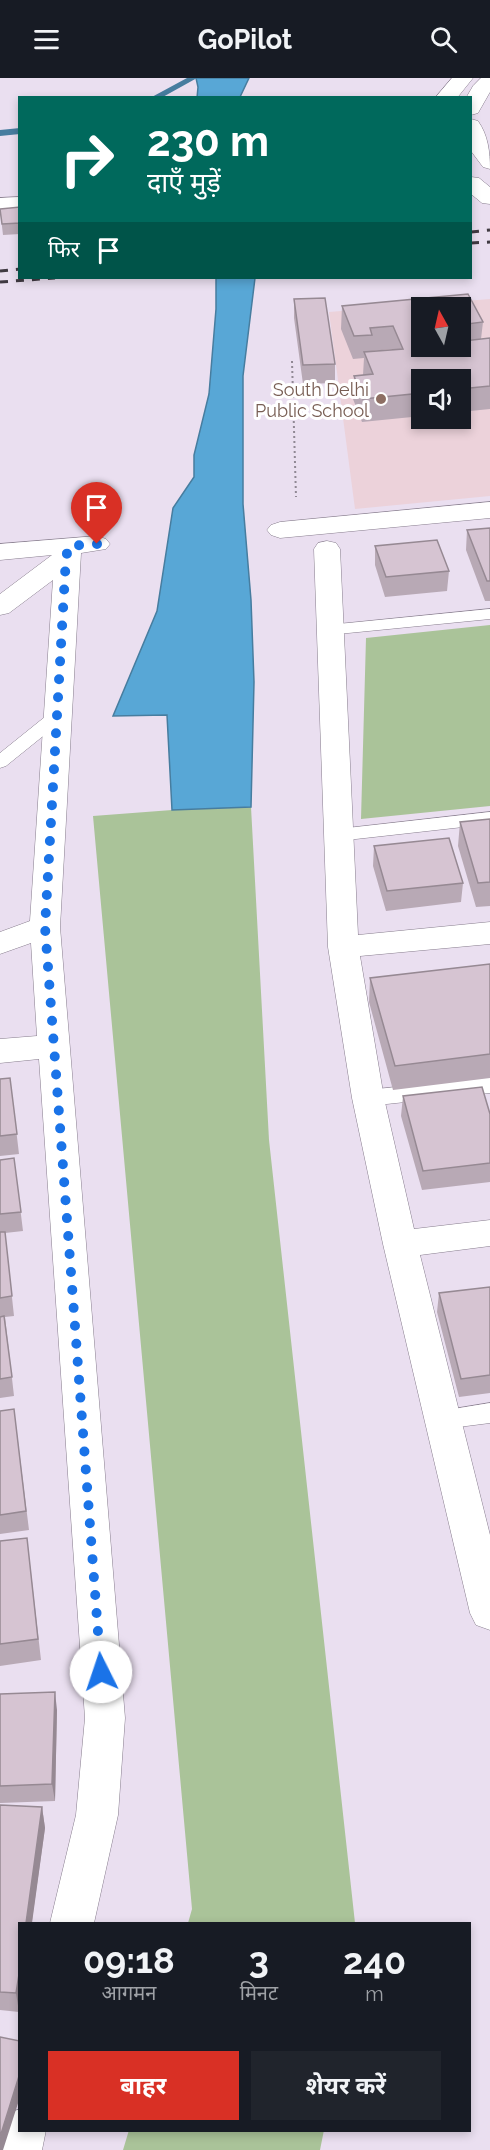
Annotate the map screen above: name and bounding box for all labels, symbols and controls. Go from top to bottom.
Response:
icon: menu [30,23,63,56]
icon: search [427,23,460,56]
text: GoPilot [198,24,292,55]
text: 230 m [147,117,269,166]
icon: right [48,120,126,198]
text: दाएँ मुड़ें [147,167,221,198]
icon: arrive [92,234,125,267]
text: फिर [48,236,80,262]
north arrow [411,297,471,357]
map controls [411,297,471,429]
button: sound [411,369,471,429]
place label: South Delhi Public School [255,379,369,421]
marker: South Delhi Public School [374,392,388,406]
pin [71,482,122,544]
icon: arrive [80,491,113,524]
position arrow [69,1640,133,1704]
text: 09:18 [83,1939,175,1981]
text: 3 [249,1939,269,1981]
text: 240 [343,1940,406,1982]
text: आगमन [101,1981,156,2005]
text: मिनट [240,1981,278,2005]
text: m [365,1982,384,2006]
button: बाहर [48,2051,239,2120]
button: शेयर करें [251,2051,441,2120]

